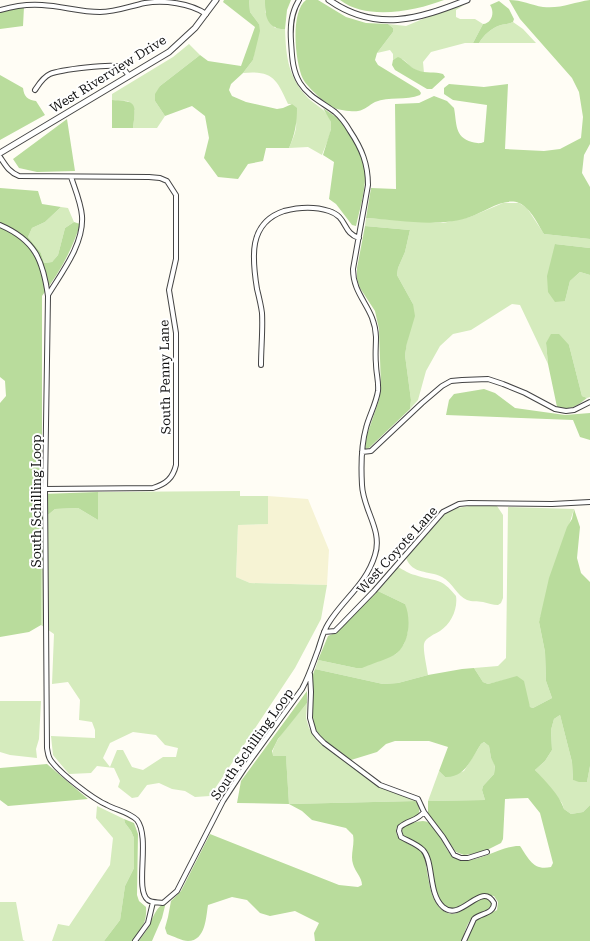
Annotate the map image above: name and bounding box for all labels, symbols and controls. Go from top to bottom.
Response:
street label: West Riverview Drive [47,32,169,116]
street label: South Penny Lane [157,320,173,434]
street label: South Schilling Loop [29,435,44,567]
street label: West Coyote Lane [354,503,440,597]
street label: South Schilling Loop [208,685,296,803]

